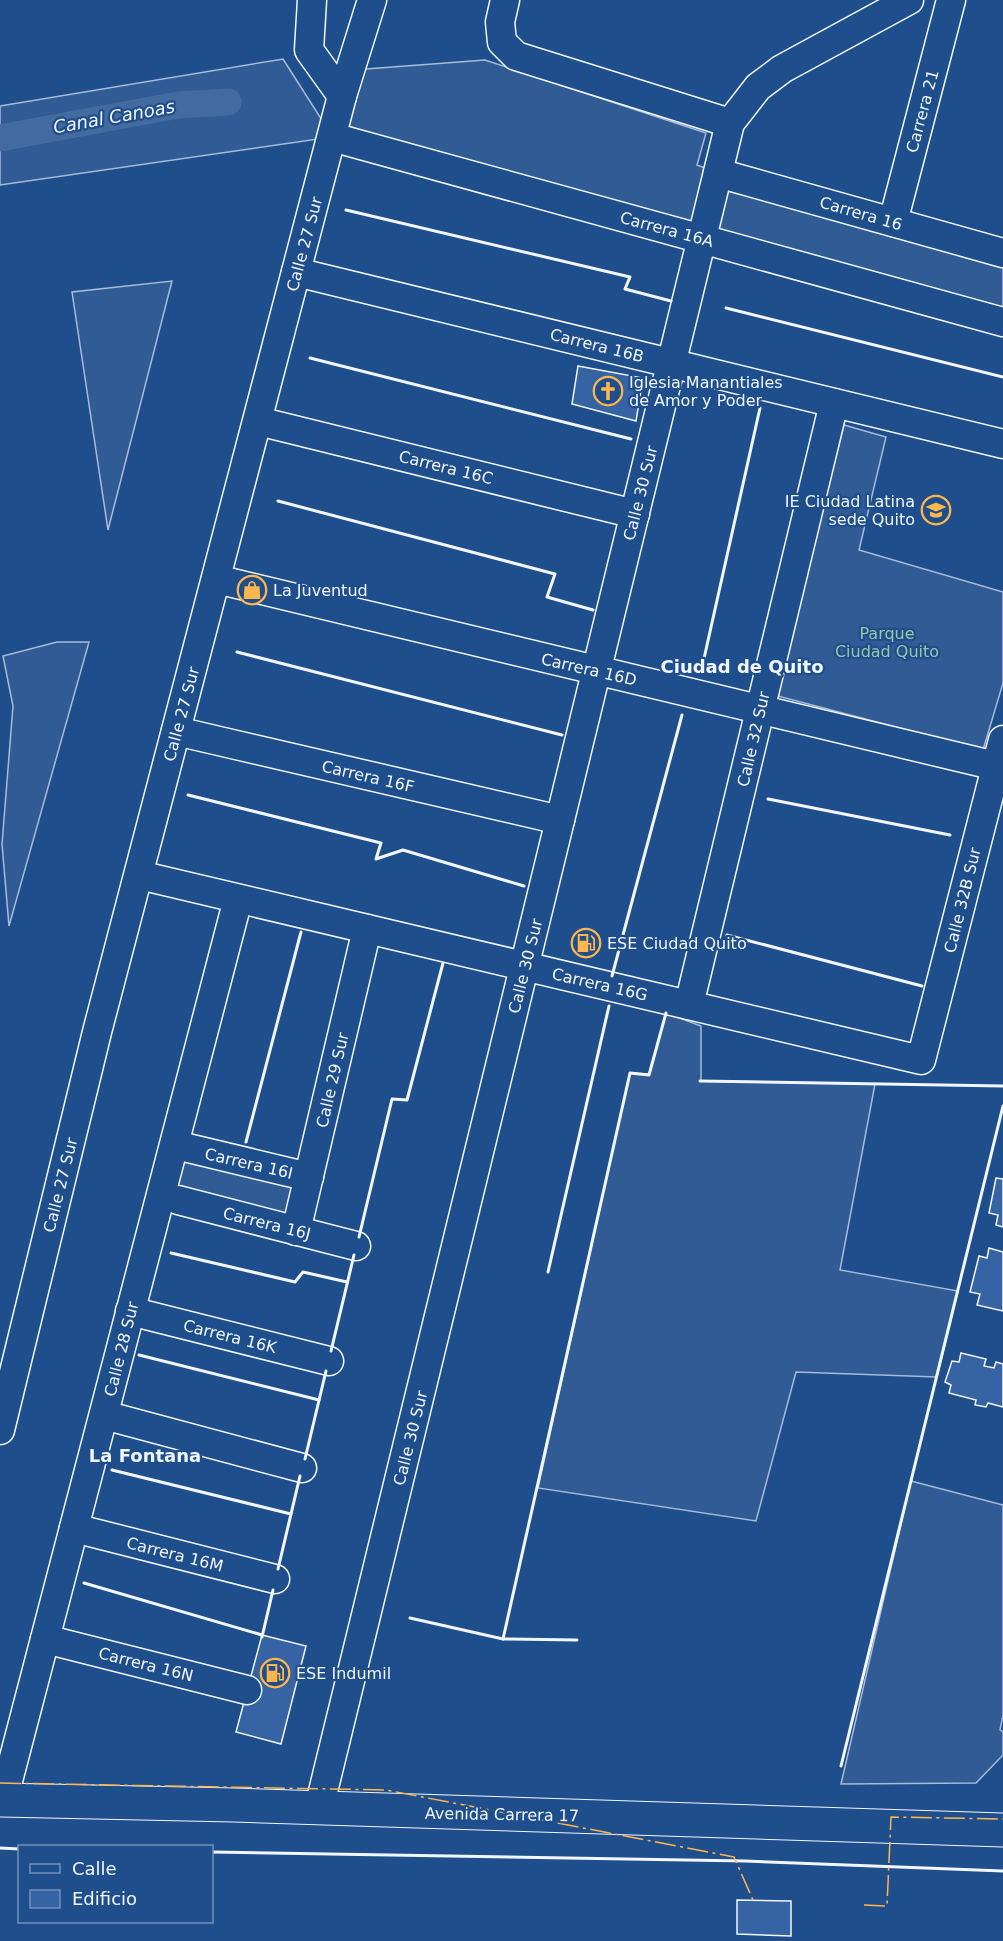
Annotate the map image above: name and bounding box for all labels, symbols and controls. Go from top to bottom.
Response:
street label: Carrera 21 [902,68,943,155]
water label: Canal Canoas [51,95,176,138]
street label: Carrera 16 [817,193,904,234]
street label: Calle 27 Sur [283,194,326,293]
street label: Carrera 16A [618,208,716,251]
street label: Carrera 16B [548,325,646,366]
place label: Iglesia Manantiales de Amor y Poder [629,373,783,410]
church icon: Iglesia Manantiales de Amor y Poder [592,375,624,407]
street label: Calle 30 Sur [620,443,662,543]
street label: Carrera 16C [397,447,495,488]
place label: IE Ciudad Latina sede Quito [785,492,915,529]
school or university icon: IE Ciudad Latina sede Quito [920,494,952,526]
shop icon: La Juventud [236,574,268,606]
place label: La Juventud [273,581,368,600]
park label: Parque Ciudad Quito [835,624,939,661]
street label: Carrera 16D [539,649,639,690]
district label: Ciudad de Quito [661,656,824,677]
street label: Calle 27 Sur [160,664,203,763]
street label: Calle 32 Sur [733,689,774,789]
street label: Carrera 16F [320,757,416,796]
street label: Calle 32B Sur [940,845,985,955]
street label: Calle 30 Sur [505,916,547,1016]
fuel station icon: ESE Ciudad Quito [570,927,602,959]
place label: ESE Ciudad Quito [607,934,747,953]
street label: Carrera 16G [550,964,650,1005]
street label: Calle 29 Sur [312,1030,353,1130]
street label: Calle 27 Sur [40,1135,82,1235]
street label: Carrera 16I [203,1144,295,1183]
street label: Carrera 16J [221,1203,313,1244]
street label: Calle 28 Sur [101,1299,143,1399]
street label: Carrera 16K [181,1316,279,1357]
street label: Calle 30 Sur [390,1388,432,1488]
district label: La Fontana [89,1445,201,1466]
street label: Carrera 16M [125,1533,225,1576]
street label: Carrera 16N [96,1644,195,1685]
fuel station icon: ESE Indumil [259,1657,291,1689]
place label: ESE Indumil [296,1664,391,1683]
street label: Avenida Carrera 17 [425,1804,579,1825]
legend [18,1845,213,1923]
text: Calle [72,1858,117,1879]
text: Edificio [72,1888,137,1909]

